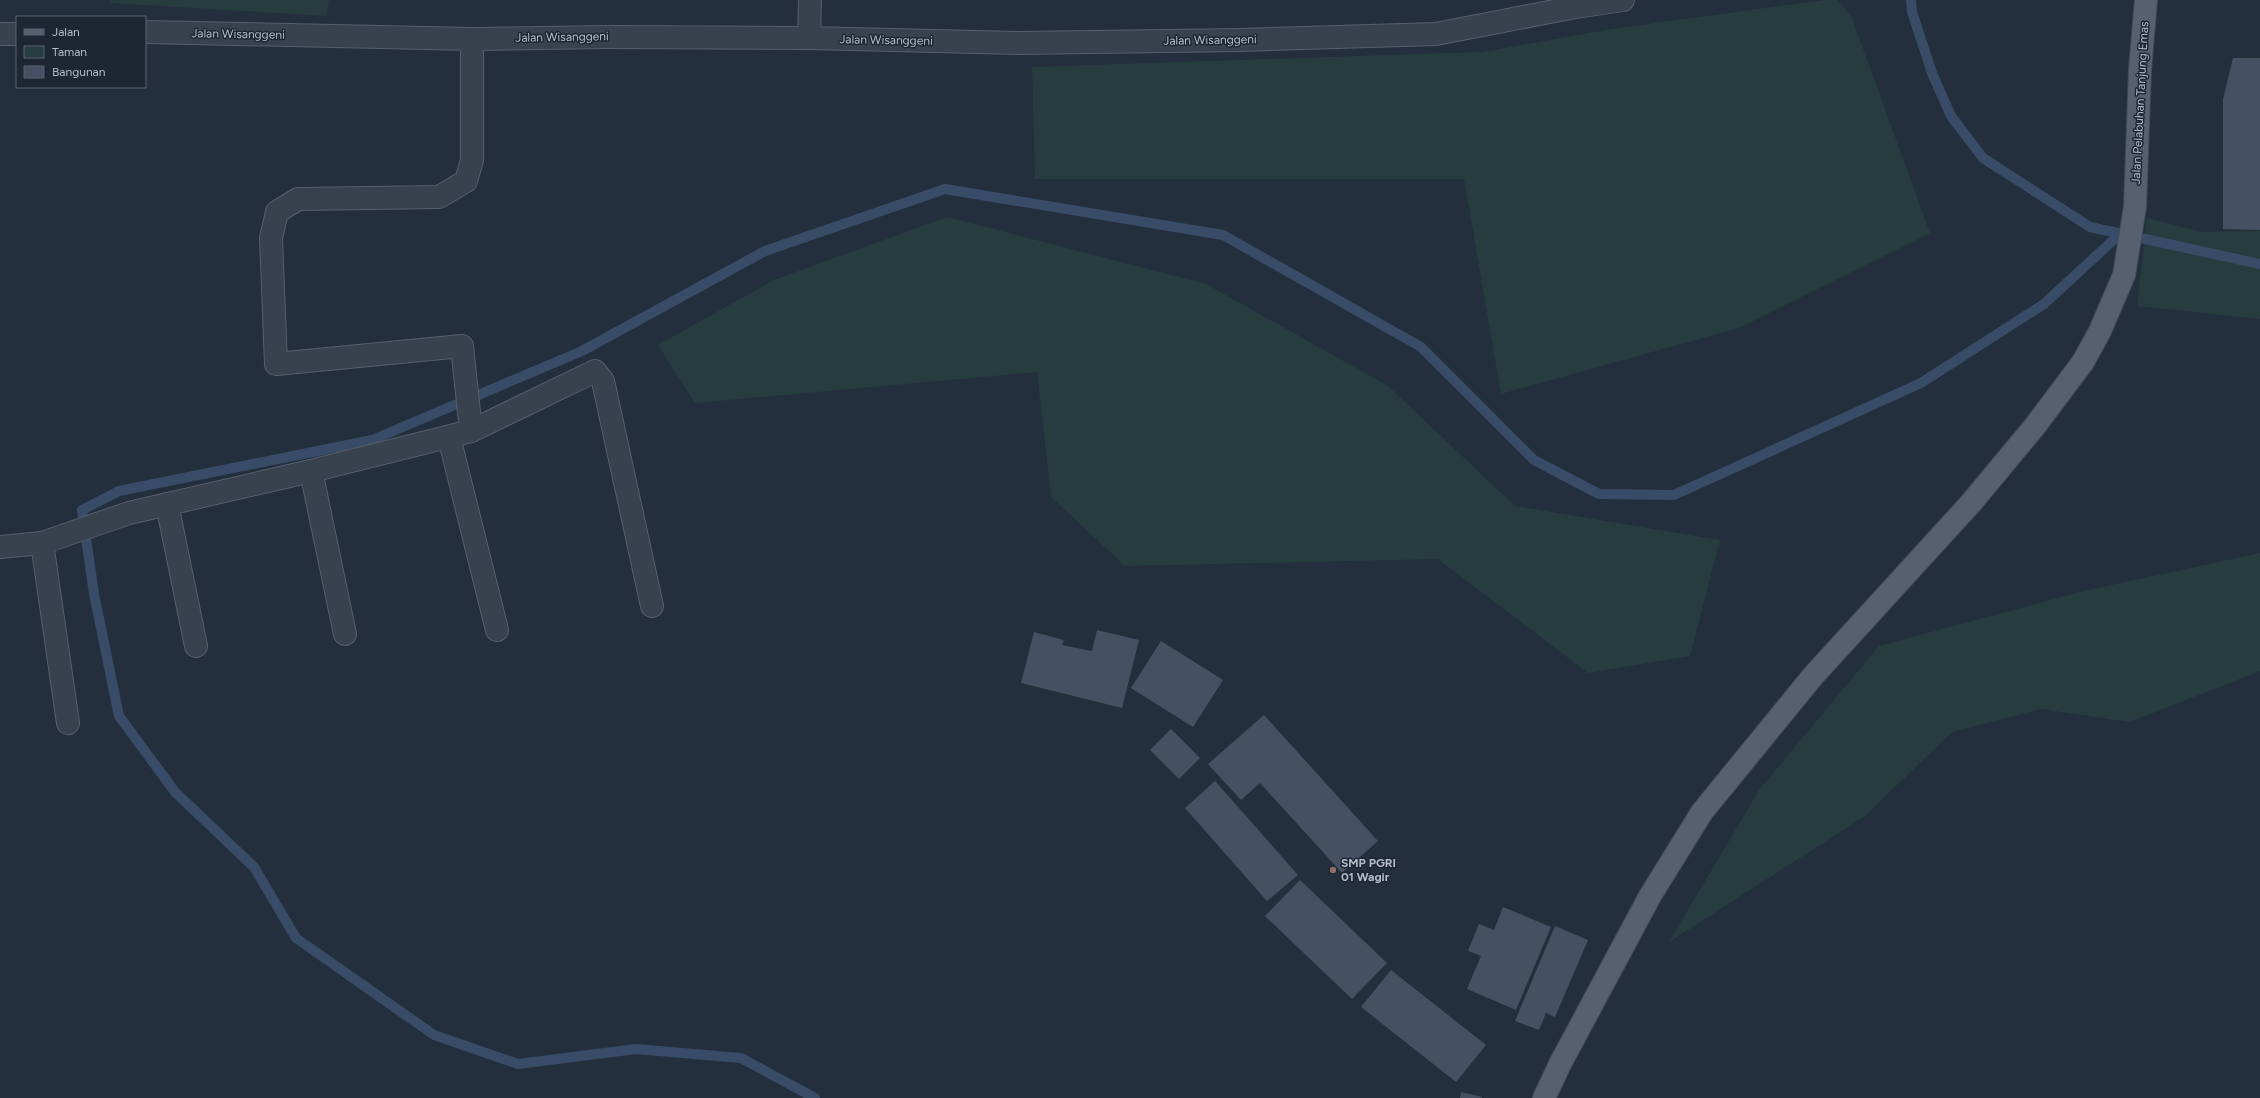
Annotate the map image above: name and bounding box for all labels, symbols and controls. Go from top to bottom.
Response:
legend [16,16,146,88]
street label: Jalan Pelabuhan Tanjung Emas [2129,21,2151,185]
text: Jalan [52,25,80,39]
street label: Jalan Wisanggeni [191,26,285,42]
street label: Jalan Wisanggeni [515,29,609,45]
street label: Jalan Wisanggeni [839,32,933,48]
street label: Jalan Wisanggeni [1163,32,1257,48]
text: Taman [52,45,87,59]
text: Bangunan [52,65,106,79]
place label: SMP PGRI 01 Wagir [1341,856,1396,884]
marker: SMP PGRI 01 Wagir [1328,865,1338,875]

